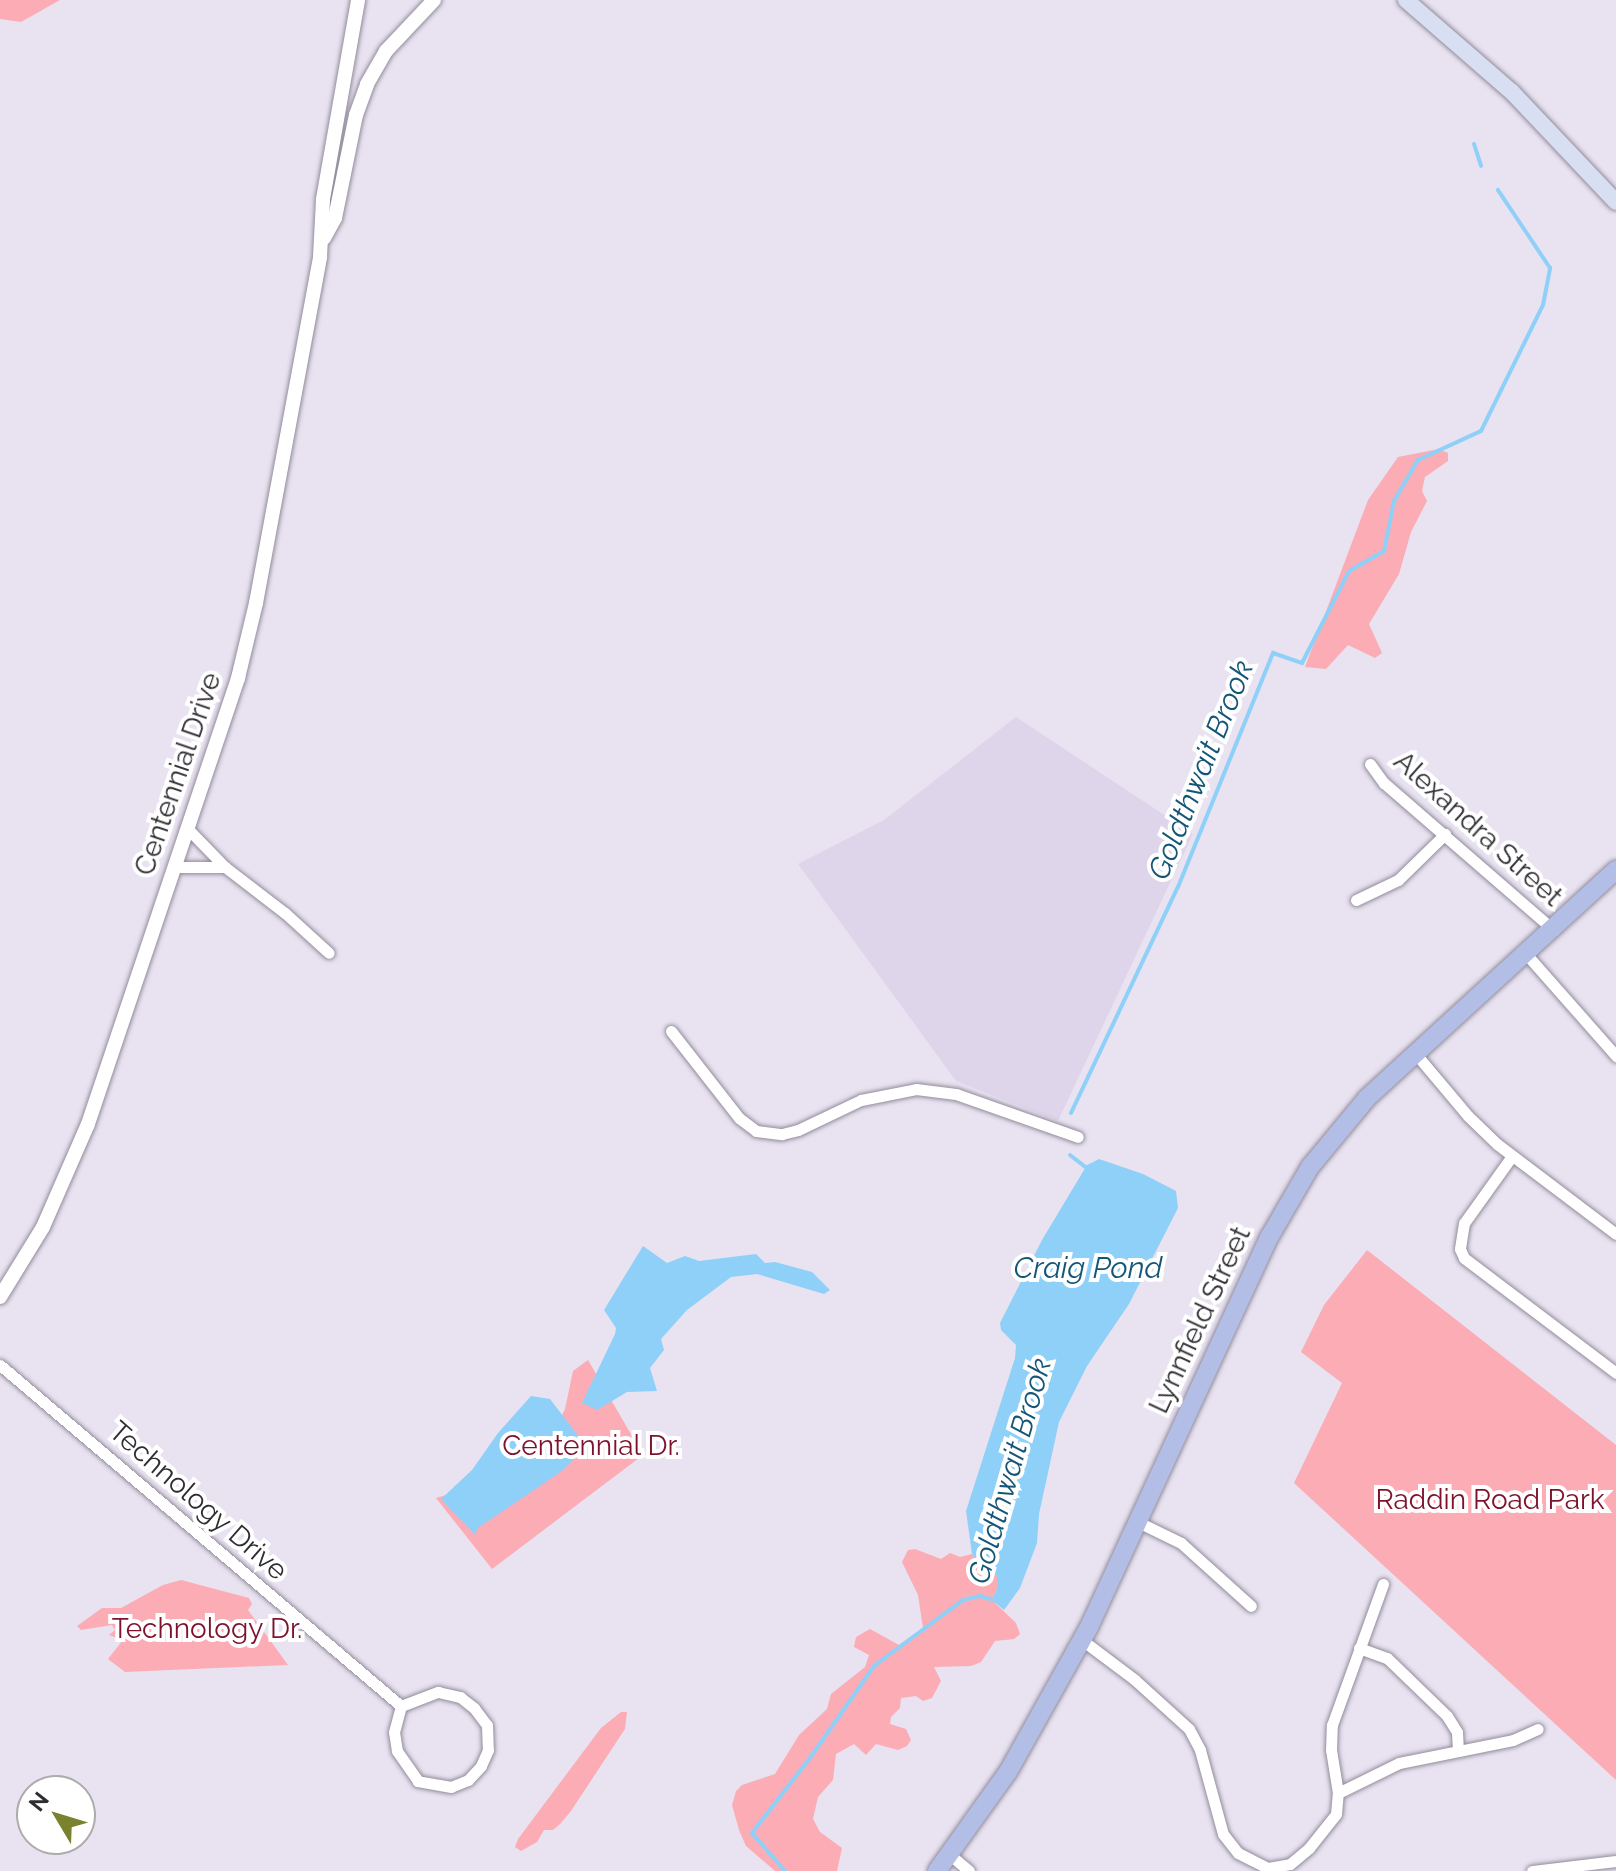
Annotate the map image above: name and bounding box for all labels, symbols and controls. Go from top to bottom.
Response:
water label: Goldthwait Brook [1141,655,1261,885]
street label: Centennial Drive [127,668,229,880]
street label: Alexandra Street [1387,745,1569,913]
street label: Lynnfield Street [1142,1221,1258,1419]
water label: Craig Pond [1014,1250,1162,1286]
water label: Goldthwait Brook [961,1354,1059,1588]
street label: Technology Drive [102,1414,294,1588]
park label: Centennial Dr. [502,1429,680,1463]
park label: Raddin Road Park [1375,1483,1605,1517]
park label: Technology Dr. [111,1612,303,1646]
north arrow [16,1775,96,1855]
text: N [23,1787,54,1816]

